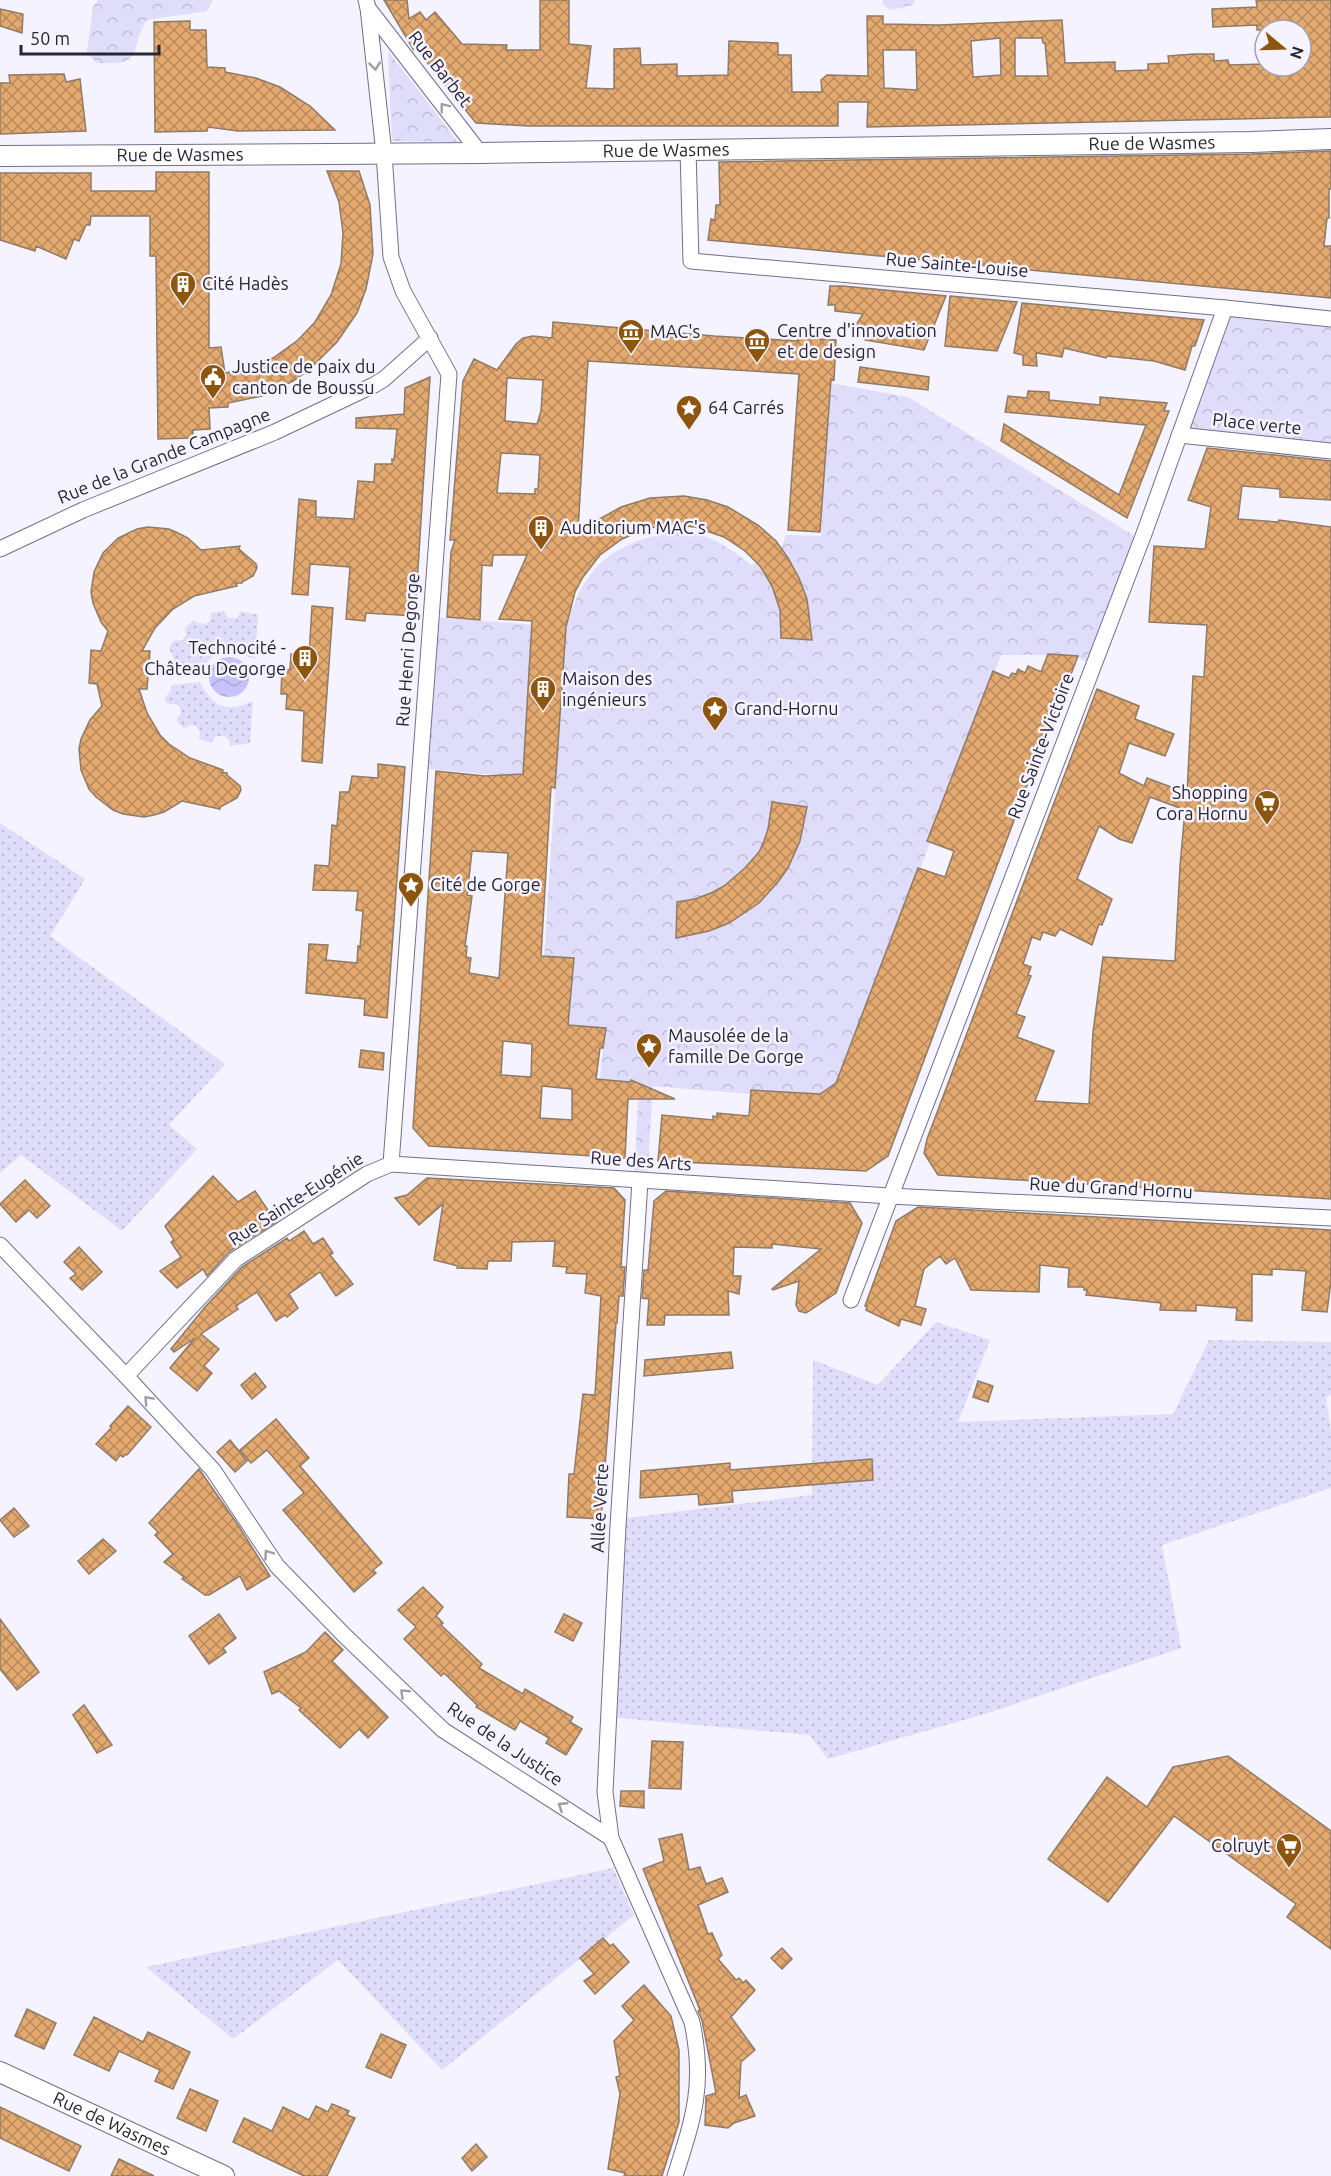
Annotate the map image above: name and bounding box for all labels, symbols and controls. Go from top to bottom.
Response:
scale bar [21,18,159,56]
north arrow [1253,18,1313,78]
street label: Rue Barbet [405,27,477,110]
text: 50 m [30,28,70,48]
text: N [1287,44,1308,61]
one-way arrow [368,62,380,71]
one-way arrow [441,102,452,113]
street label: Rue de Wasmes [1088,132,1216,153]
street label: Rue de Wasmes [602,138,730,160]
street label: Rue de Wasmes [117,143,244,164]
street label: Rue Sainte-Louise [885,248,1029,280]
building icon: Cité Hadès [168,269,198,307]
place label: Cité Hadès [202,273,289,293]
museum icon: MAC's [616,317,646,355]
place label: Centre d'innovation et de design [777,320,937,361]
place label: MAC's [650,321,701,341]
museum icon: Centre d'innovation et de design [742,326,772,364]
place label: Justice de paix du canton de Boussu [232,356,376,397]
public building icon: Justice de paix du canton de Boussu [198,362,228,400]
place icon: 64 Carrés [674,393,704,431]
place label: 64 Carrés [708,397,784,417]
street label: Rue de la Grande Campagne [54,403,273,507]
street label: Place verte [1211,408,1303,438]
building icon: Auditorium MAC's [526,513,556,551]
place label: Auditorium MAC's [560,517,706,537]
street label: Rue Henri Degorge [392,572,422,728]
place label: Technocité - Château Degorge [144,637,286,678]
building icon: Technocité - Château Degorge [290,643,320,681]
place label: Maison des ingénieurs [562,668,652,709]
street label: Rue Sainte-Victoire [1003,670,1077,821]
building icon: Maison des ingénieurs [528,674,558,712]
place icon: Grand-Hornu [700,694,730,732]
place label: Grand-Hornu [734,698,838,718]
place label: Shopping Cora Hornu [1156,782,1248,823]
supermarket icon: Shopping Cora Hornu [1252,788,1282,826]
place icon: Cité de Gorge [396,870,426,908]
place label: Cité de Gorge [430,874,541,894]
place label: Mausolée de la famille De Gorge [668,1025,804,1066]
place icon: Mausolée de la famille De Gorge [634,1031,664,1069]
street label: Rue des Arts [590,1146,693,1174]
street label: Rue Sainte-Eugénie [225,1147,366,1249]
street label: Rue du Grand Hornu [1029,1173,1193,1201]
one-way arrow [145,1397,156,1408]
street label: Allée Verte [587,1463,611,1553]
one-way arrow [264,1549,275,1560]
one-way arrow [401,1689,412,1700]
street label: Rue de la Justice [444,1697,567,1789]
one-way arrow [558,1802,569,1813]
supermarket icon: Colruyt [1274,1831,1304,1869]
place label: Colruyt [1211,1835,1270,1855]
street label: Rue de Wasmes [50,2087,174,2159]

